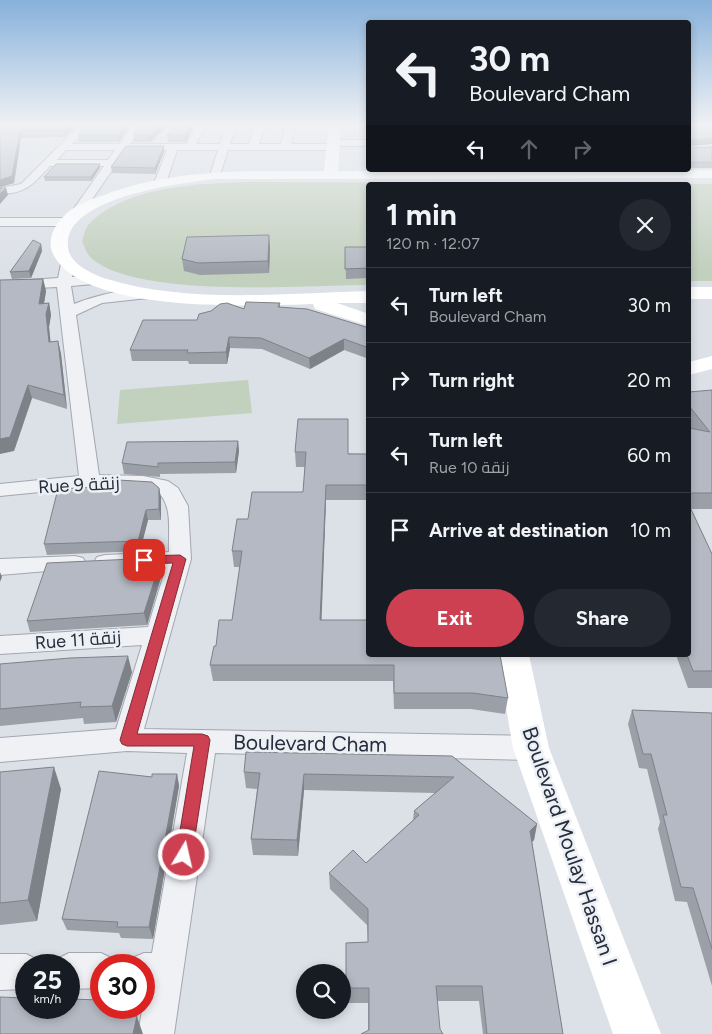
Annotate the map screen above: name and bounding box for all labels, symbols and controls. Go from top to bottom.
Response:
text: 30 m [469,38,550,80]
icon: left [386,40,451,105]
text: Boulevard Cham [469,80,630,107]
icon: left [462,135,490,163]
icon: ahead [515,135,543,163]
icon: right [568,135,596,163]
text: 1 min [386,196,457,233]
button: close [619,199,671,251]
text: 120 m · 12:07 [386,234,480,253]
text: Turn left [429,284,503,307]
icon: left [386,291,414,319]
text: 30 m [628,294,671,317]
text: Boulevard Cham [429,307,546,326]
icon: right [386,366,414,394]
text: Turn right [429,369,515,392]
text: 20 m [627,369,671,392]
text: Turn left [429,429,503,452]
icon: left [386,441,414,469]
text: 60 m [627,444,671,467]
text: Rue 10 زنقة [429,458,509,477]
street label: Rue 9 زنقة [38,472,120,498]
icon: arrive [386,516,414,544]
text: Arrive at destination [429,519,608,542]
text: 10 m [630,519,671,542]
pin [123,539,165,581]
icon: arrive [130,546,158,574]
button: Exit [386,589,524,647]
button: Share [534,589,671,647]
street label: Rue 11 زنقة [34,626,122,654]
street label: Boulevard Moulay Hassan I [517,723,623,969]
street label: Boulevard Cham [233,729,387,757]
position arrow [157,828,209,880]
speed limit sign: 30 [90,954,155,1019]
map controls [296,964,351,1019]
button: search [296,964,351,1019]
text: 25 [33,965,62,995]
text: km/h [34,992,61,1006]

